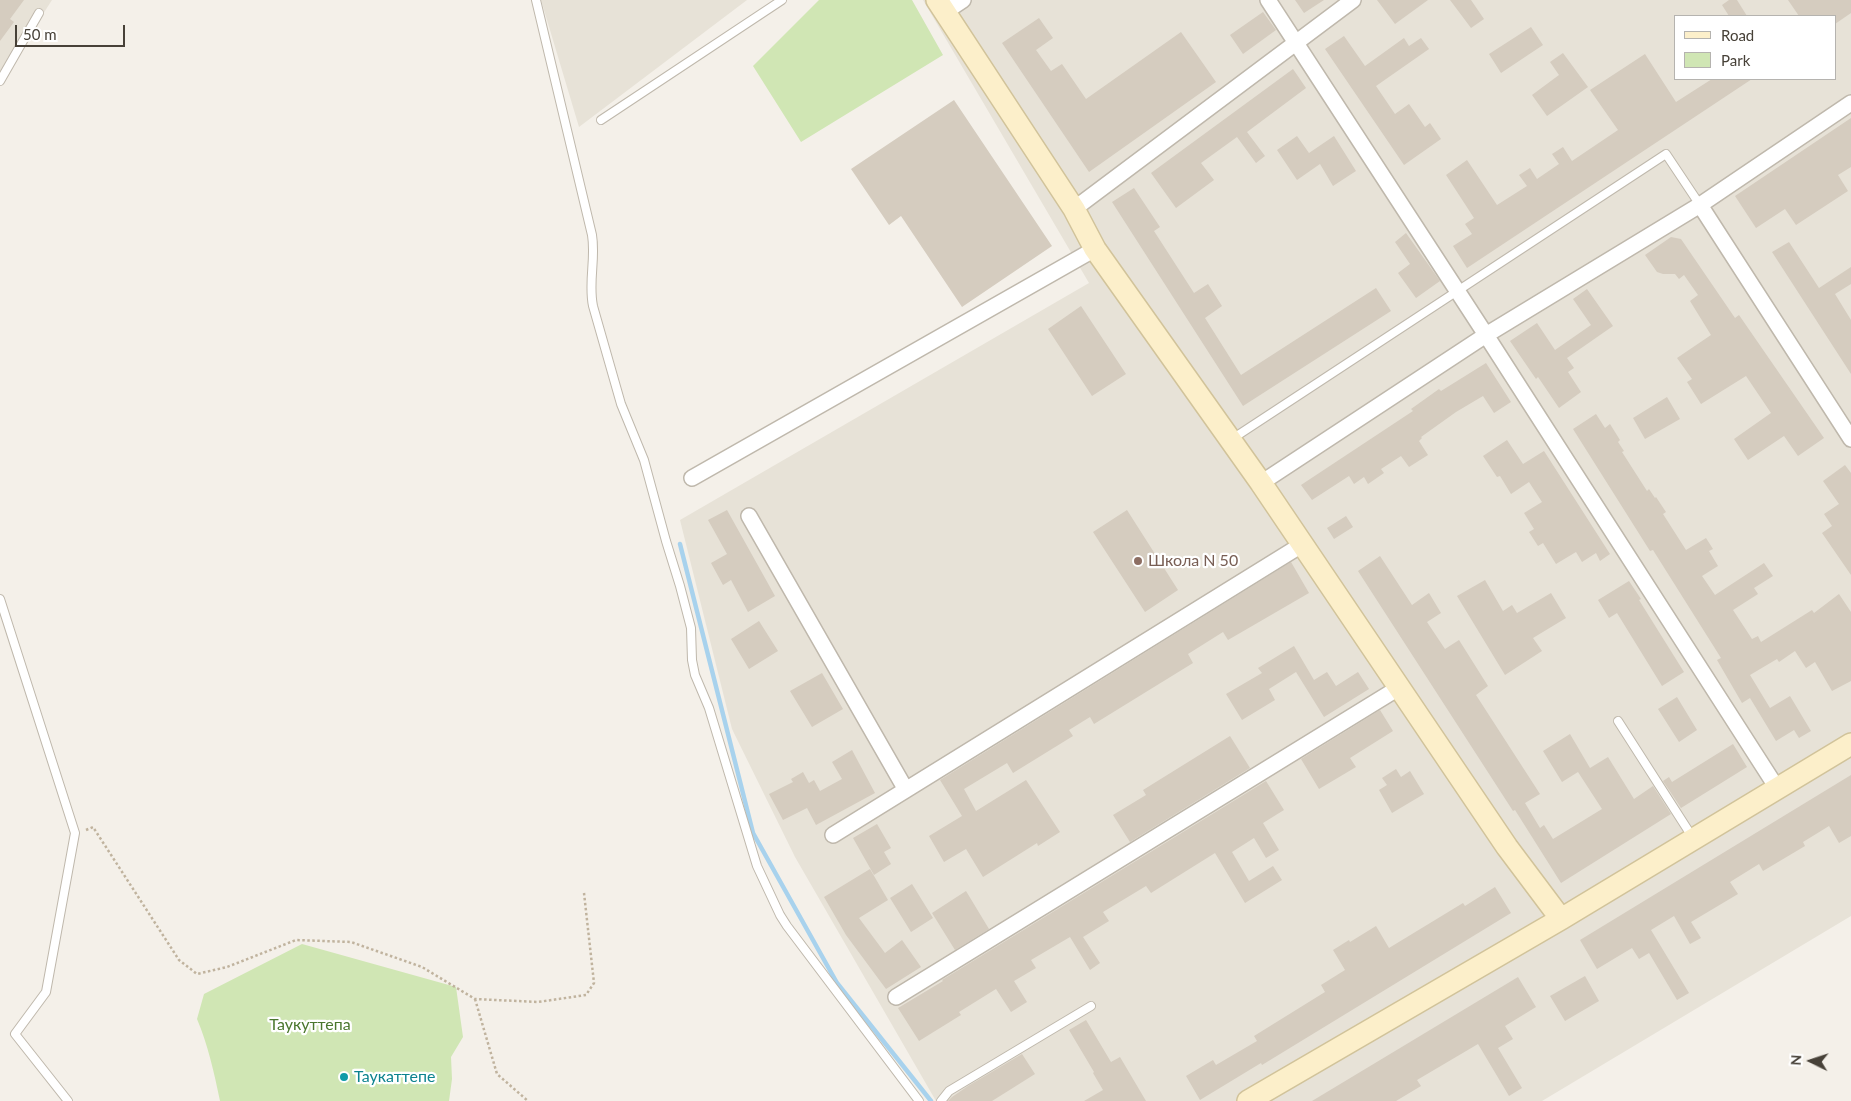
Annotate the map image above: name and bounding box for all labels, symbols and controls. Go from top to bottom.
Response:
scale bar [18,15,128,47]
legend [1674,15,1836,80]
text: 50 m [23,25,57,43]
text: Road [1721,26,1754,44]
text: Park [1721,51,1750,69]
place label: Школа N 50 [1148,551,1238,571]
marker: Школа N 50 [1132,555,1144,567]
park label: Таукуттепа [269,1015,351,1035]
north arrow [1786,1036,1836,1086]
text: N [1787,1054,1804,1066]
place label: Таукаттепе [354,1067,435,1087]
marker: Таукаттепе [338,1071,350,1083]

